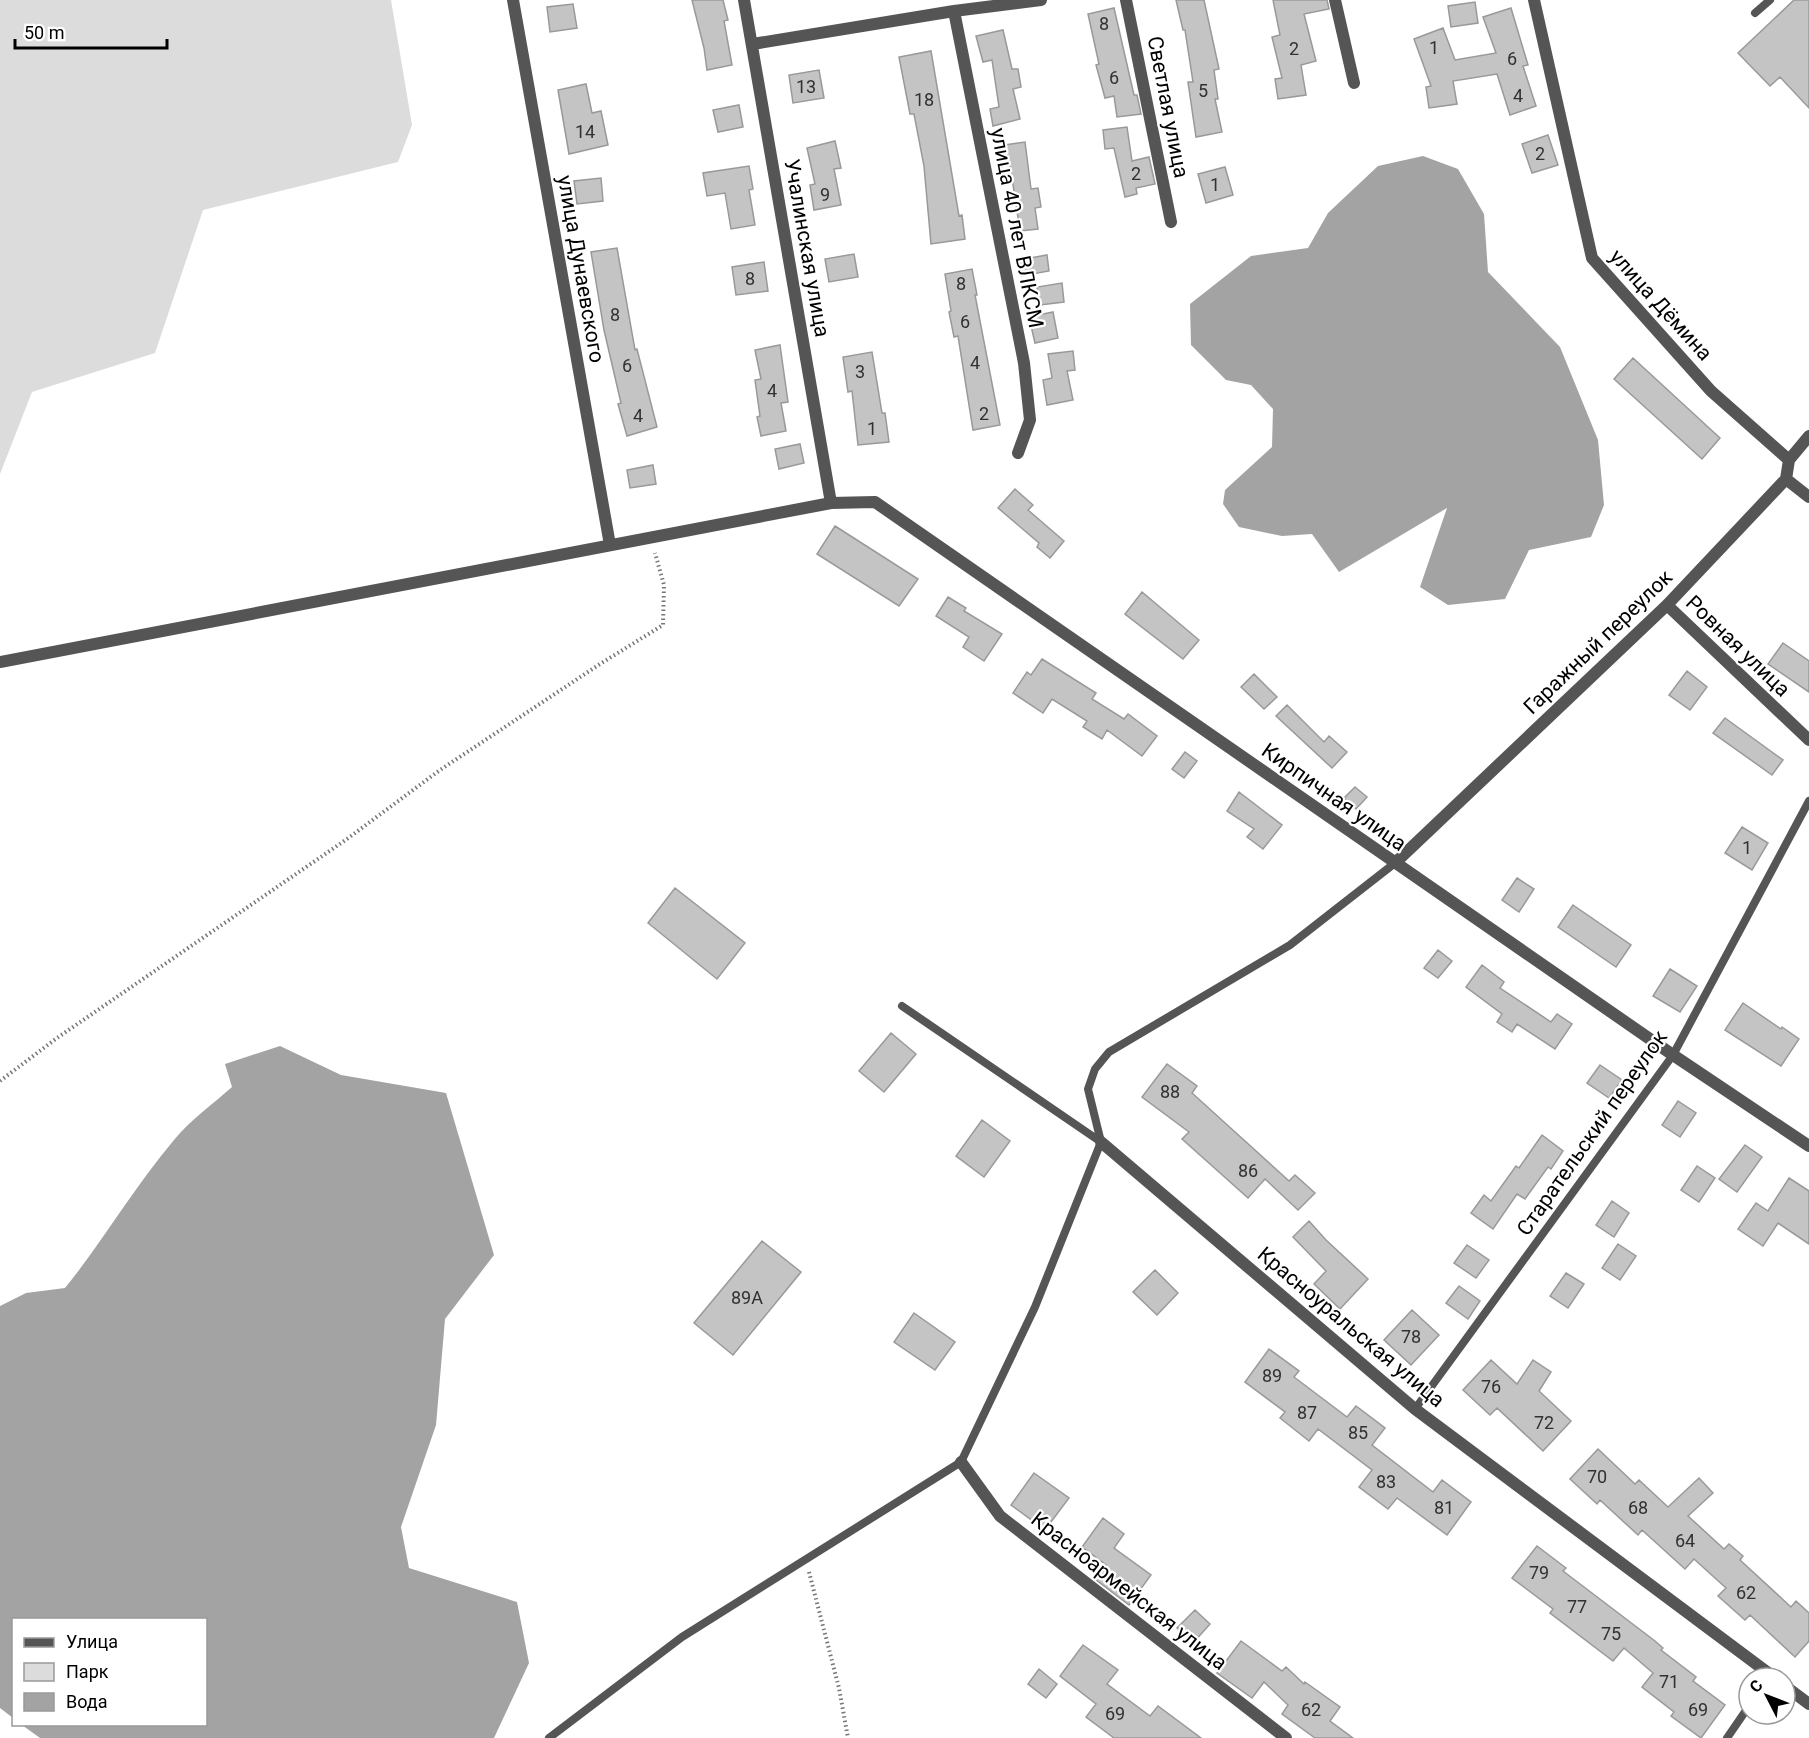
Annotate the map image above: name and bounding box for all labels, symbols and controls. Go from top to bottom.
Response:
scale bar [15,12,166,50]
house number: 8 [1099,13,1109,34]
text: 50 m [24,22,64,43]
street label: Светлая улица [1142,34,1194,180]
house number: 1 [1429,37,1439,58]
house number: 2 [1289,38,1299,59]
house number: 6 [1507,48,1517,69]
house number: 6 [1109,67,1119,88]
house number: 13 [796,76,816,97]
house number: 5 [1198,80,1208,101]
house number: 4 [1513,85,1523,106]
house number: 18 [914,89,934,110]
house number: 14 [575,121,595,142]
street label: улица 40 лет ВЛКСМ [986,126,1048,330]
house number: 2 [1535,143,1545,164]
street label: Учалинская улица [780,157,834,339]
house number: 2 [1131,163,1141,184]
street label: улица Дунаевского [553,173,609,365]
house number: 1 [1210,174,1220,195]
house number: 9 [820,184,830,205]
street label: улица Дёмина [1605,245,1717,365]
house number: 8 [745,268,755,289]
house number: 8 [956,273,966,294]
house number: 8 [610,304,620,325]
house number: 6 [960,311,970,332]
house number: 4 [970,352,980,373]
house number: 6 [622,355,632,376]
house number: 3 [855,361,865,382]
house number: 4 [767,380,777,401]
house number: 2 [979,403,989,424]
house number: 4 [633,405,643,426]
house number: 1 [867,418,877,439]
street label: Гаражный переулок [1519,564,1678,719]
street label: Ровная улица [1681,590,1795,702]
street label: Кирпичная улица [1257,738,1411,856]
house number: 1 [1742,837,1752,858]
street label: Старательский переулок [1512,1025,1672,1240]
house number: 88 [1160,1081,1180,1102]
house number: 86 [1238,1160,1258,1181]
street label: Красноуральская улица [1253,1242,1449,1412]
house number: 89А [731,1287,763,1308]
house number: 78 [1401,1326,1421,1347]
house number: 89 [1262,1365,1282,1386]
house number: 76 [1481,1376,1501,1397]
house number: 87 [1297,1402,1317,1423]
house number: 72 [1534,1412,1554,1433]
house number: 85 [1348,1422,1368,1443]
house number: 70 [1587,1466,1607,1487]
house number: 83 [1376,1471,1396,1492]
house number: 81 [1434,1497,1454,1518]
house number: 68 [1628,1497,1648,1518]
street label: Красноармейская улица [1026,1507,1232,1675]
house number: 64 [1675,1530,1695,1551]
house number: 79 [1529,1562,1549,1583]
house number: 62 [1736,1582,1756,1603]
house number: 77 [1567,1596,1587,1617]
legend [12,1618,207,1726]
house number: 75 [1601,1623,1621,1644]
text: Улица [66,1631,118,1652]
text: Парк [66,1661,109,1682]
north arrow [1737,1666,1797,1726]
house number: 71 [1659,1671,1679,1692]
text: С [1746,1676,1767,1697]
text: Вода [66,1691,108,1712]
house number: 62 [1301,1699,1321,1720]
house number: 69 [1688,1699,1708,1720]
house number: 69 [1105,1703,1125,1724]

